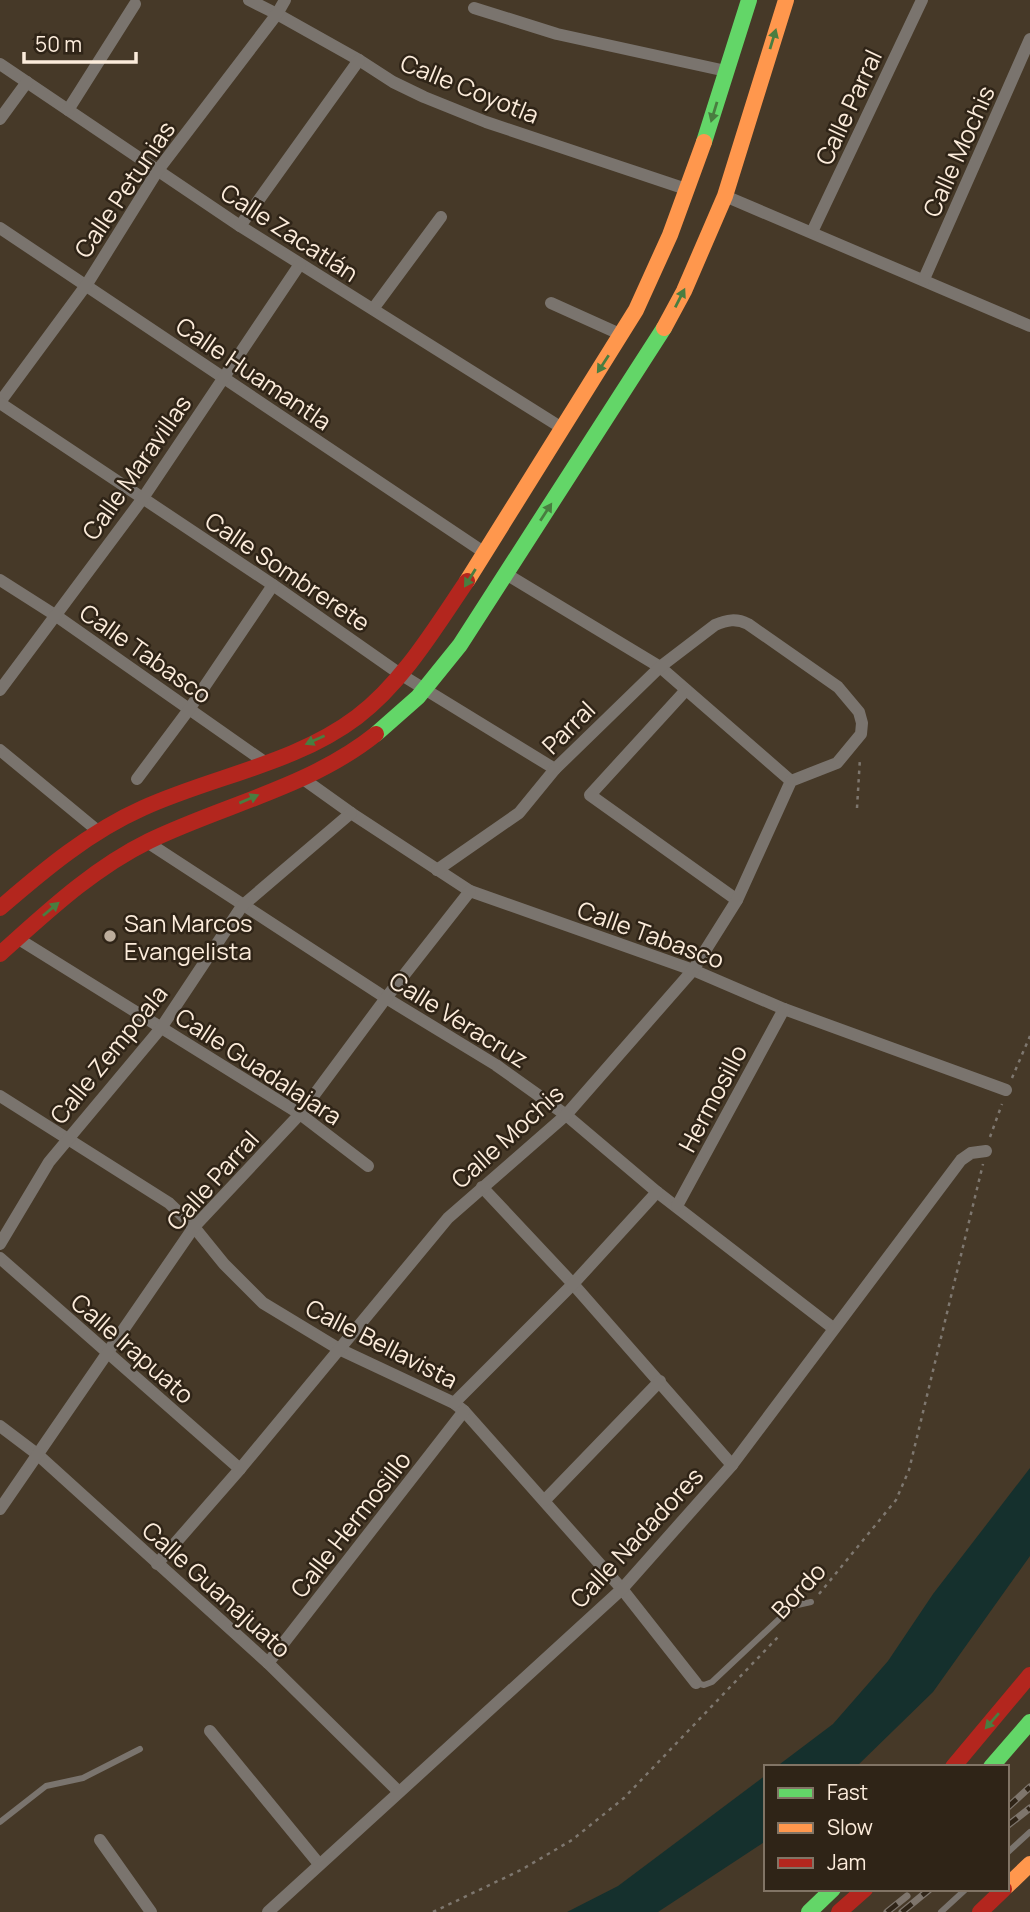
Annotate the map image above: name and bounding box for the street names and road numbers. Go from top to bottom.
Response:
street label: Calle Parral [807,44,889,170]
street label: Calle Coyotla [396,45,544,131]
street label: Calle Mochis [914,80,1002,222]
street label: Calle Petunias [66,114,182,264]
street label: Calle Zacatlán [215,175,365,289]
street label: Calle Huamantla [170,309,338,437]
street label: Calle Maravillas [74,388,198,546]
street label: Calle Sombrerete [199,504,377,638]
street label: Calle Tabasco [74,595,218,711]
street label: Parral [534,693,602,761]
street label: Calle Tabasco [573,892,729,976]
street label: Calle Veracruz [383,963,535,1075]
street label: Calle Zempoala [42,978,174,1130]
street label: Calle Guadalajara [169,1000,349,1132]
street label: Hermosillo [670,1039,754,1157]
street label: Calle Mochis [444,1077,570,1195]
street label: Calle Parral [158,1123,266,1237]
street label: Calle Irapuato [65,1285,201,1411]
street label: Calle Bellavista [300,1290,464,1396]
street label: Calle Hermosillo [282,1444,418,1604]
street label: Calle Nadadores [562,1459,710,1615]
street label: Calle Guanajuato [136,1513,298,1665]
street label: Bordo [764,1555,832,1625]

